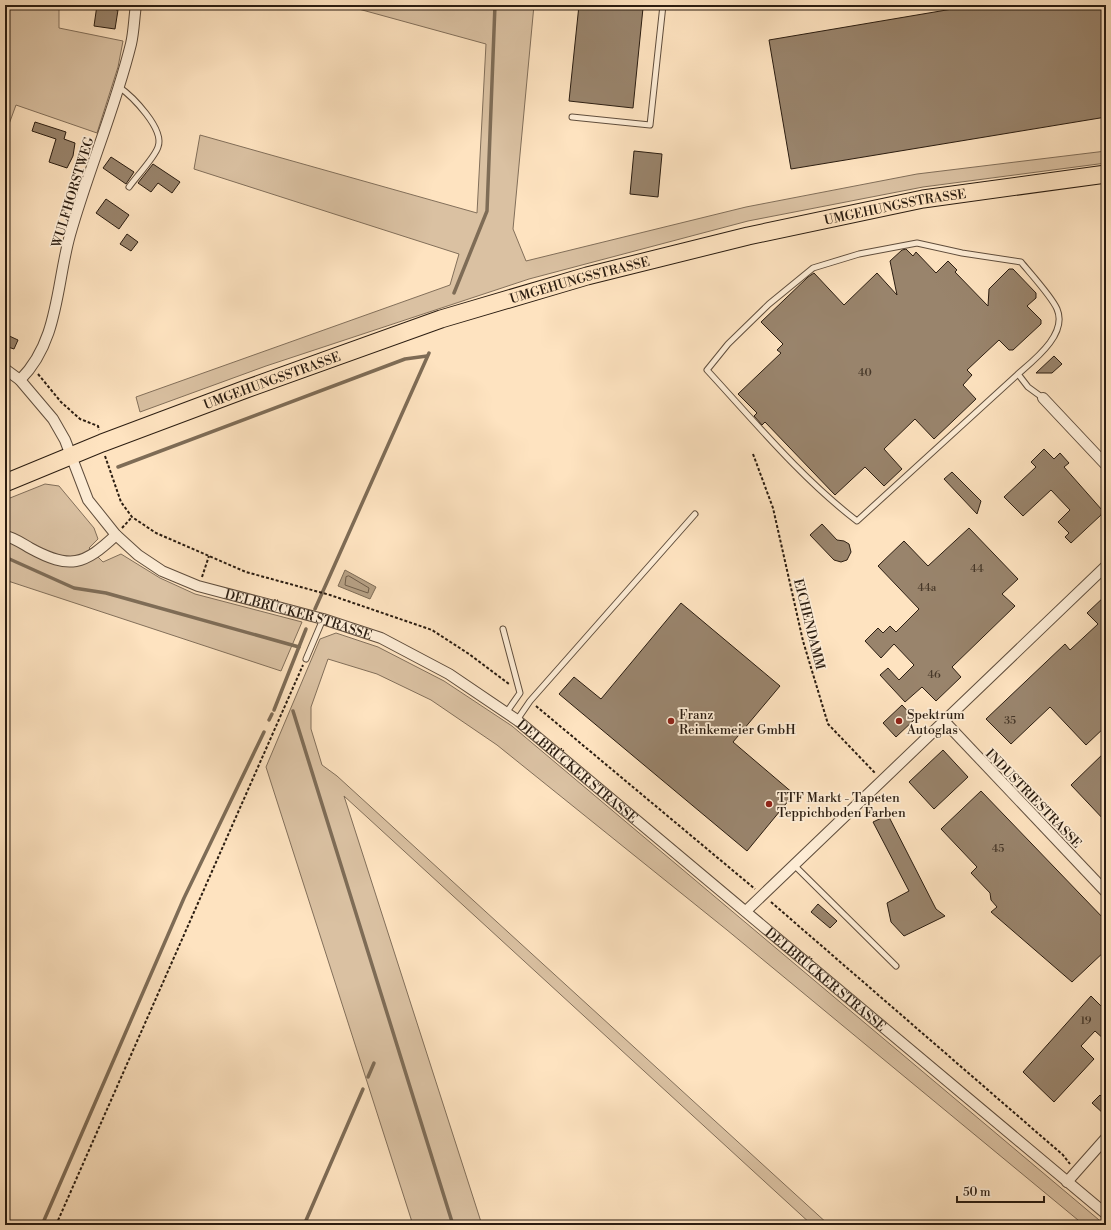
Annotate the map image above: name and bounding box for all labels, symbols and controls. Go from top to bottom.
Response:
street label: WULFHORSTWEG [48,135,98,251]
street label: UMGEHUNGSSTRASSE [823,186,967,229]
street label: UMGEHUNGSSTRASSE [508,254,651,307]
street label: UMGEHUNGSSTRASSE [201,349,343,413]
house number: 40 [858,366,872,380]
house number: 44 [970,562,984,576]
street label: EICHENDAMM [790,577,828,672]
house number: 44a [918,581,937,595]
street label: DELBRÜCKER STRASSE [223,586,374,644]
house number: 46 [927,668,941,682]
place label: Franz Reinkemeier GmbH [679,707,796,738]
place label: Spektrum Autoglas [906,707,965,738]
house number: 35 [1004,714,1016,728]
marker: Franz Reinkemeier GmbH [666,716,676,726]
marker: Spektrum Autoglas [894,716,904,726]
street label: DELBRÜCKER STRASSE [513,717,640,827]
street label: INDUSTRIESTRASSE [982,746,1085,852]
place label: TTF Markt - Tapeten Teppichboden Farben [777,790,906,821]
marker: TTF Markt - Tapeten Teppichboden Farben [764,799,774,809]
house number: 45 [992,842,1004,856]
street label: DELBRÜCKER STRASSE [762,925,889,1035]
house number: 19 [1080,1014,1092,1028]
scale bar [957,1178,1044,1204]
text: 50 m [963,1185,991,1200]

